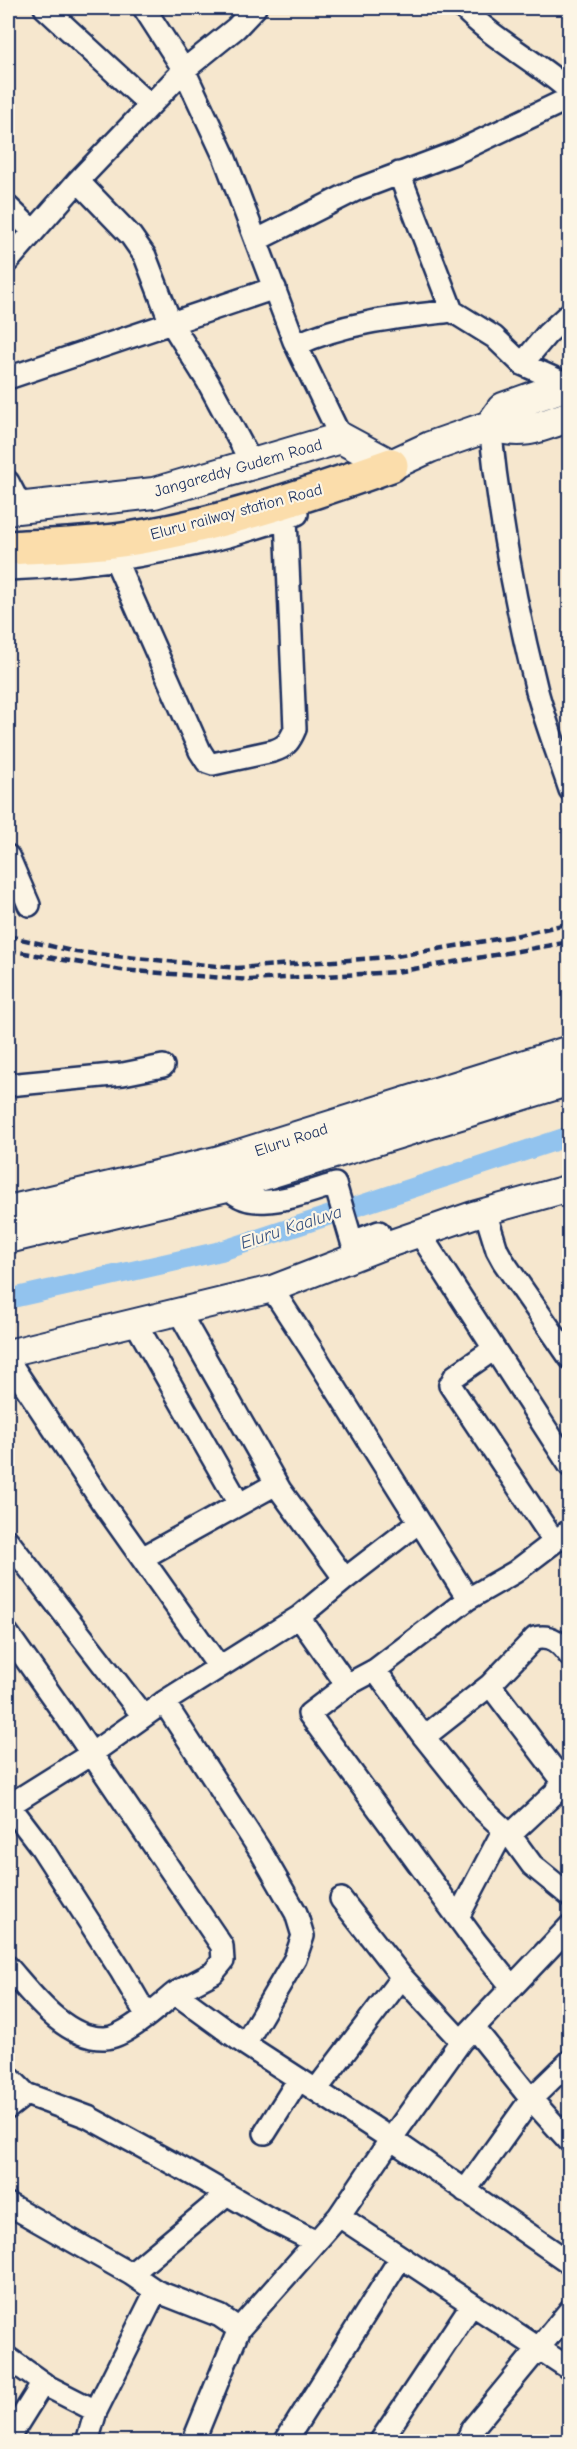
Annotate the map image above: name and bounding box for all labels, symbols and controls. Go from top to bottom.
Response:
street label: Jangareddy Gudem Road [152,435,324,501]
street label: Eluru railway station Road [148,480,324,544]
street label: Eluru Road [253,1120,330,1160]
water label: Eluru Kaaluva [238,1201,345,1254]

